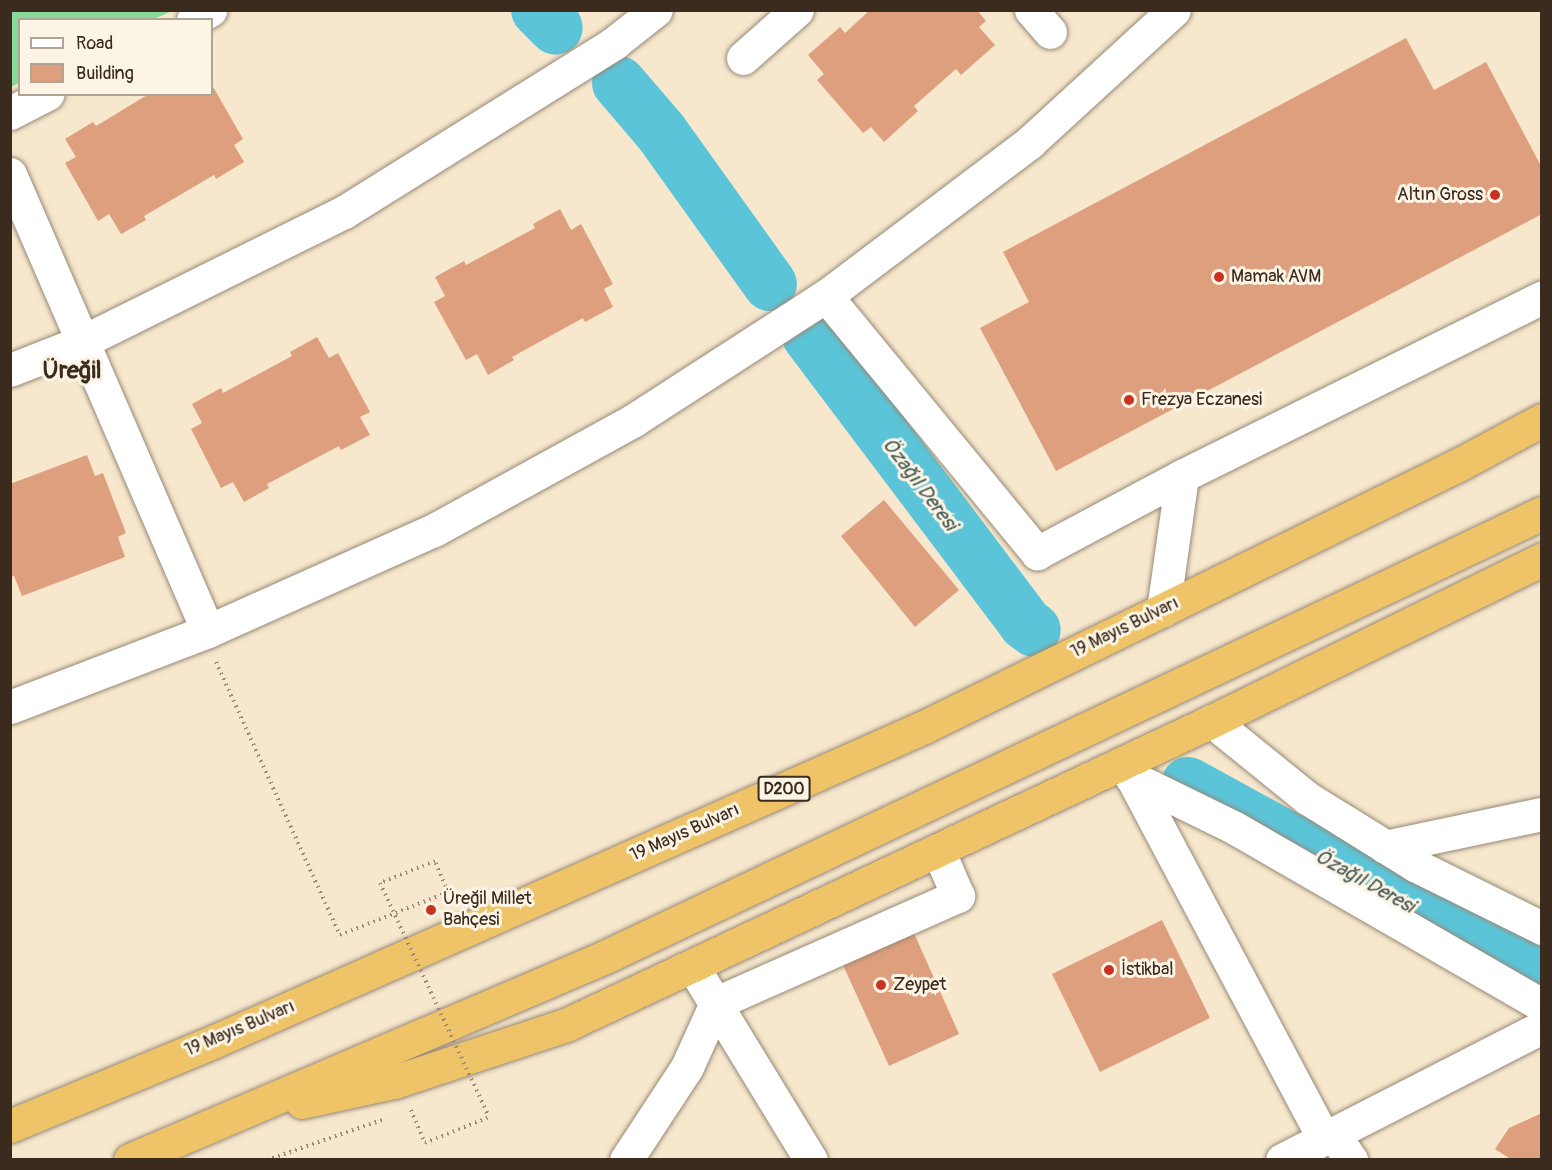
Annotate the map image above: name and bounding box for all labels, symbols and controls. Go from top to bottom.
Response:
legend [18,18,213,96]
text: Road [76,32,113,55]
text: Building [76,62,134,85]
place label: Altın Gross [1397,184,1483,206]
marker: Altın Gross [1488,188,1502,202]
place label: Mamak AVM [1231,266,1321,288]
marker: Mamak AVM [1212,270,1226,284]
district label: Üreğil [43,357,101,385]
place label: Frezya Eczanesi [1141,389,1262,411]
marker: Frezya Eczanesi [1122,393,1136,407]
water label: Özağıl Deresi [877,433,963,535]
street label: 19 Mayıs Bulvarı [1068,593,1182,663]
road number: D200 [757,776,811,802]
street label: 19 Mayıs Bulvarı [627,799,743,867]
water label: Özağıl Deresi [1311,844,1419,918]
place label: Üreğil Millet Bahçesi [443,889,532,932]
marker: Üreğil Millet Bahçesi [424,903,438,917]
place label: İstikbal [1121,959,1174,981]
marker: İstikbal [1102,963,1116,977]
place label: Zeypet [893,974,946,996]
marker: Zeypet [874,978,888,992]
street label: 19 Mayıs Bulvarı [182,996,298,1062]

